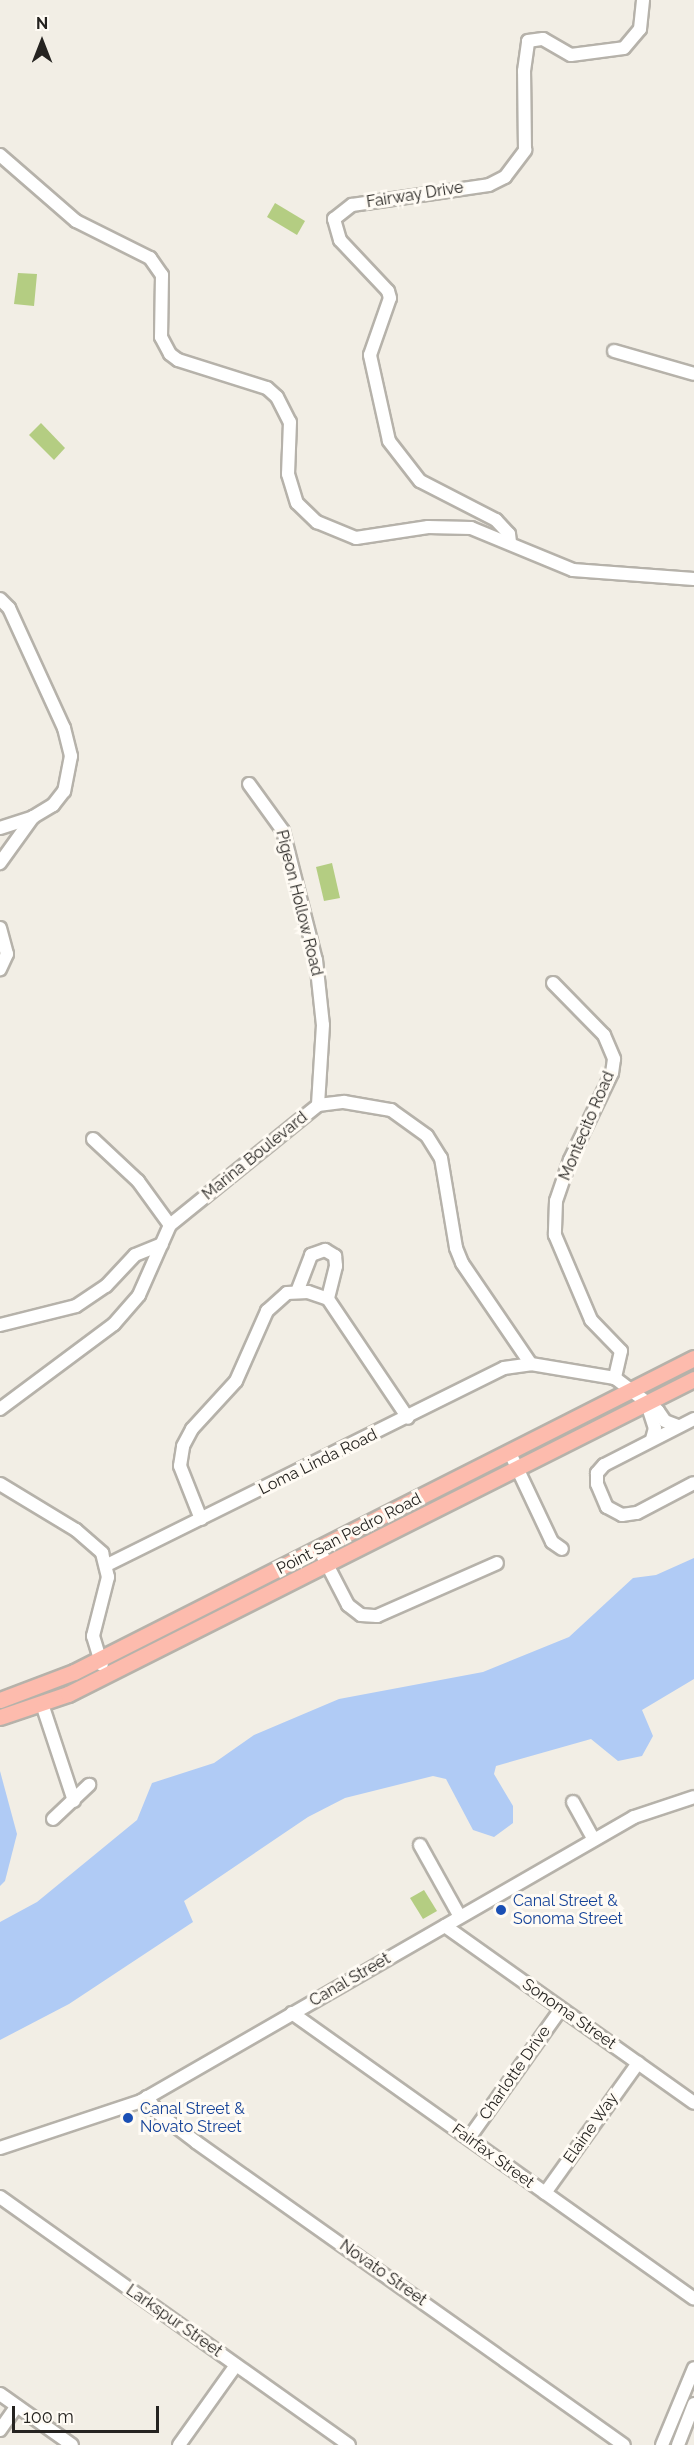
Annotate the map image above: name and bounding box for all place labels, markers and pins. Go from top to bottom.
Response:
place label: Canal Street & Sonoma Street [513,1891,623,1929]
marker: Canal Street & Sonoma Street [494,1903,508,1917]
place label: Canal Street & Novato Street [140,2099,245,2137]
marker: Canal Street & Novato Street [121,2111,135,2125]

